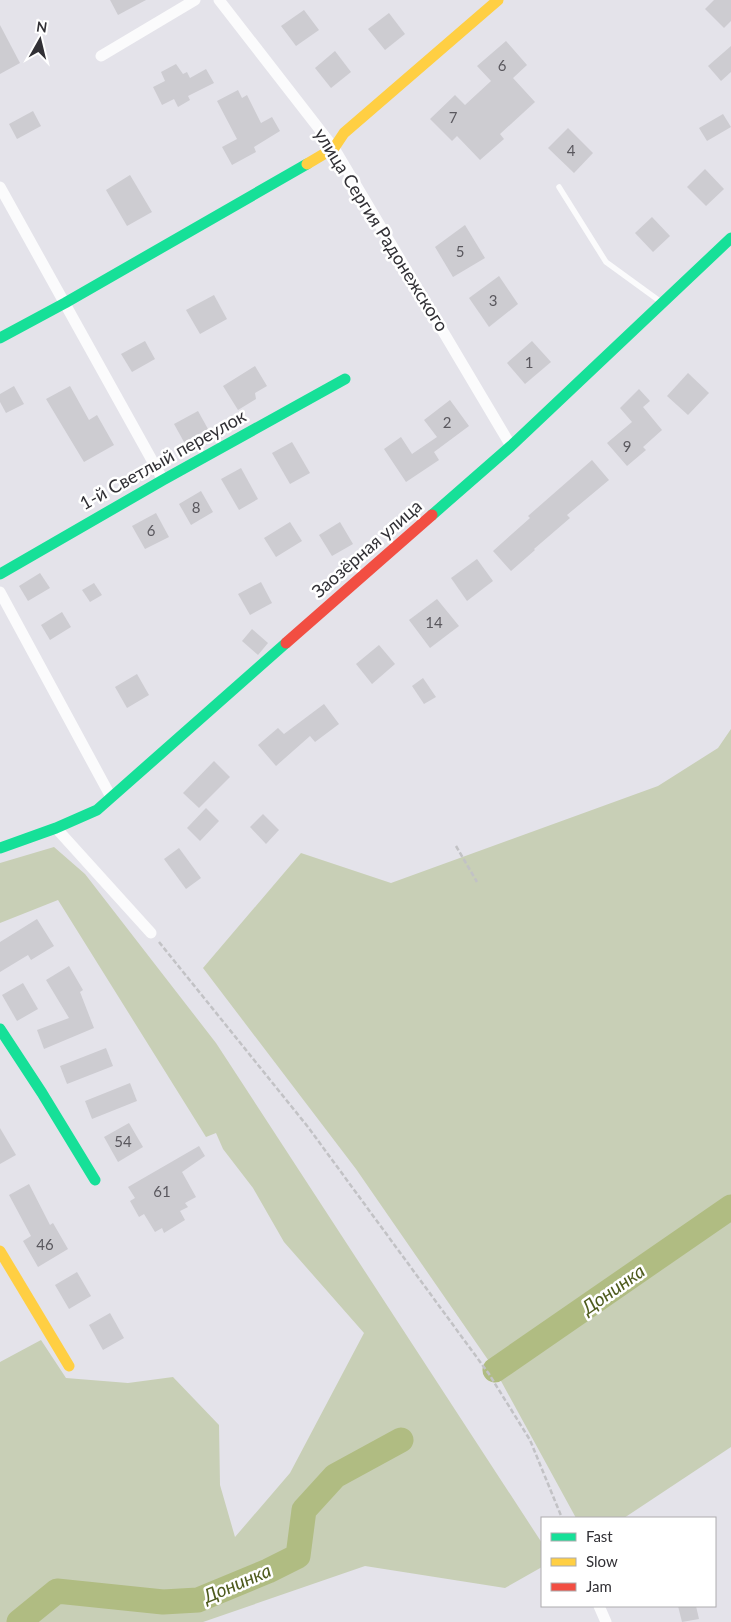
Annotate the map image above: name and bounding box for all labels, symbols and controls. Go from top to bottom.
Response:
north arrow [15,15,65,65]
text: N [35,17,48,36]
house number: 6 [498,56,507,74]
house number: 7 [449,108,458,126]
street label: улица Сергия Радонежского [310,124,454,335]
house number: 4 [567,141,576,159]
house number: 5 [456,242,464,260]
house number: 3 [489,291,497,309]
house number: 1 [525,353,533,371]
street label: 1-й Светлый переулок [76,404,250,514]
house number: 2 [443,413,451,431]
house number: 9 [623,437,631,455]
street label: Заозёрная улица [307,494,426,602]
house number: 8 [192,498,200,516]
house number: 6 [147,521,156,539]
house number: 14 [425,613,443,631]
house number: 54 [114,1132,132,1150]
house number: 61 [153,1182,171,1200]
house number: 46 [36,1235,54,1253]
water label: Донинка [576,1259,649,1319]
legend [541,1517,716,1607]
text: Fast [586,1527,613,1545]
text: Slow [586,1552,618,1570]
water label: Донинка [198,1558,274,1608]
text: Jam [586,1577,612,1595]

